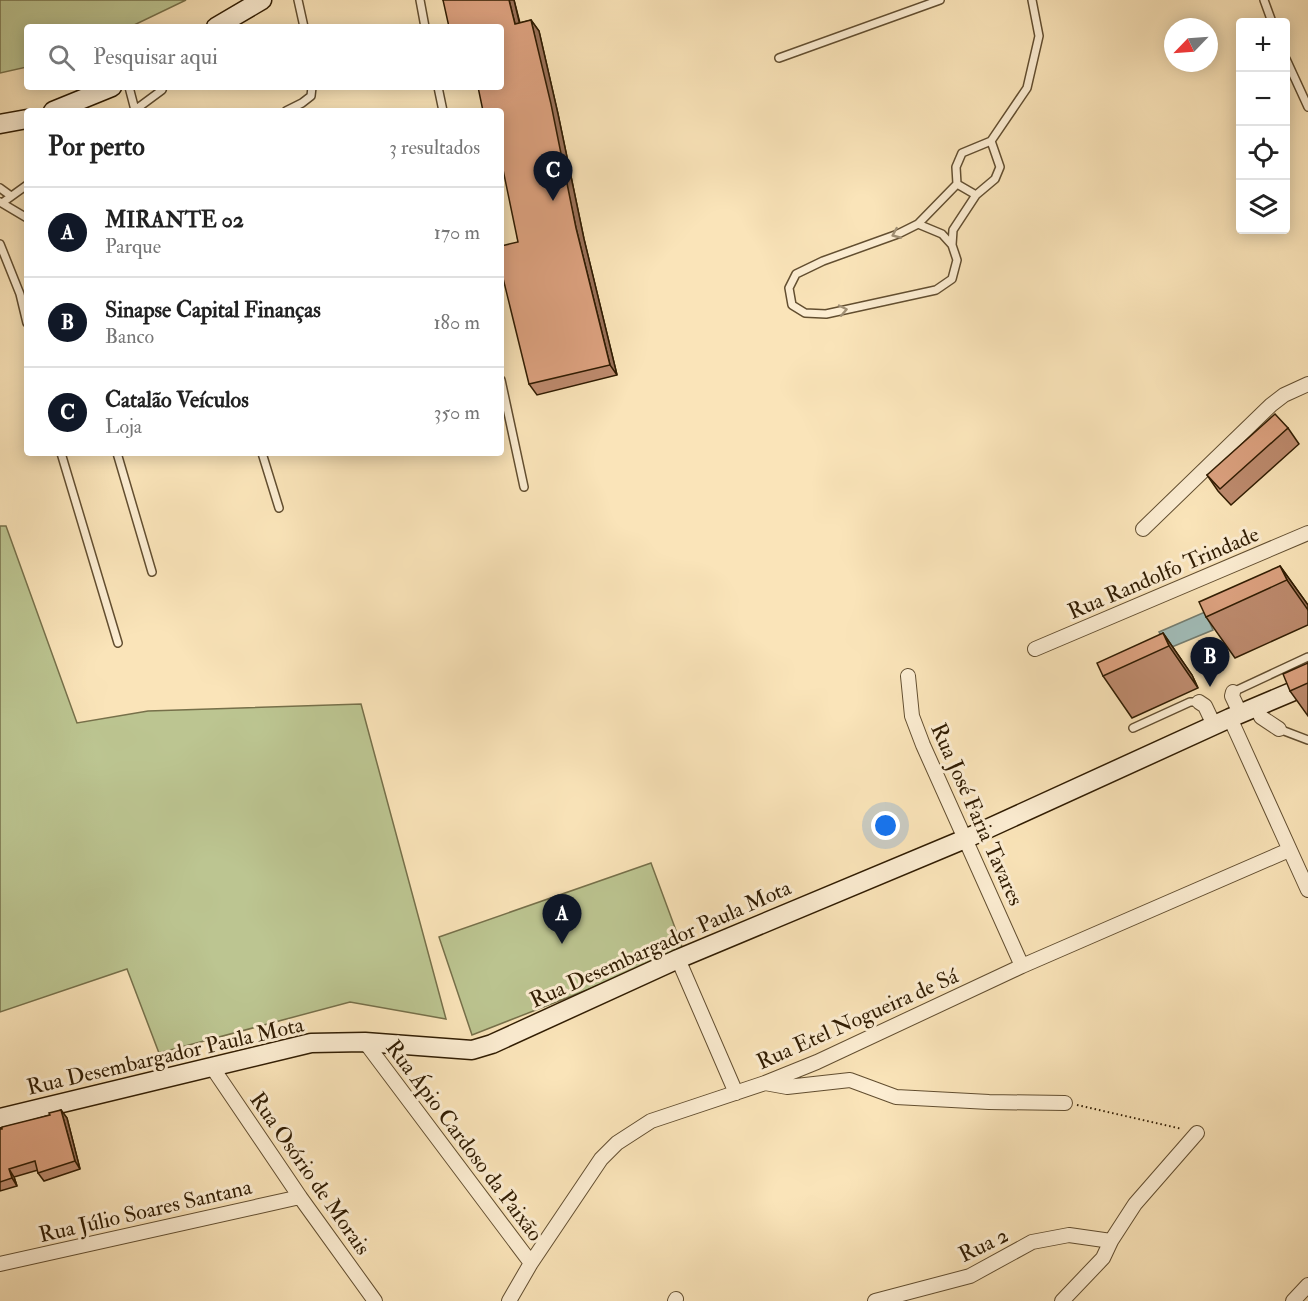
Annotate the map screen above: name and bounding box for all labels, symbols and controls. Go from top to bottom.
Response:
north arrow [1164,18,1218,72]
map controls [1236,18,1290,234]
button: + [1236,18,1290,72]
search box [24,24,504,90]
icon: search [45,41,78,74]
text: Pesquisar aqui [93,43,218,71]
button: − [1236,72,1290,126]
button: locate [1236,126,1290,180]
text: Por perto [48,131,145,163]
text: 3 resultados [389,135,480,160]
pin: C [534,152,572,201]
button: layers [1236,180,1290,234]
text: MIRANTE 02 [105,206,244,234]
text: A [61,220,74,245]
text: 170 m [434,220,480,245]
one-way arrow [892,227,903,239]
text: Parque [105,234,161,259]
text: Sinapse Capital Finanças [105,296,321,324]
one-way arrow [838,304,848,317]
text: B [61,310,74,335]
text: 180 m [433,310,480,335]
text: Banco [105,324,154,349]
text: Catalão Veículos [105,386,249,414]
text: C [60,400,75,425]
text: 350 m [434,400,480,425]
text: Loja [105,414,142,439]
street label: Rua Randolfo Trindade [1064,520,1263,626]
pin: B [1190,638,1230,687]
street label: Rua José Faria Tavares [924,719,1030,910]
your location [871,811,900,840]
street label: Rua Desembargador Paula Mota [525,873,796,1014]
pin: A [542,894,582,944]
street label: Rua Etel Nogueira de Sá [752,961,964,1076]
street label: Rua Desembargador Paula Mota [24,1010,307,1101]
street label: Rua Ápio Cardoso da Paixão [378,1034,549,1247]
street label: Rua Osório de Morais [243,1087,377,1260]
street label: Rua Júlio Soares Santana [36,1173,255,1249]
street label: Rua 2 [954,1221,1013,1269]

